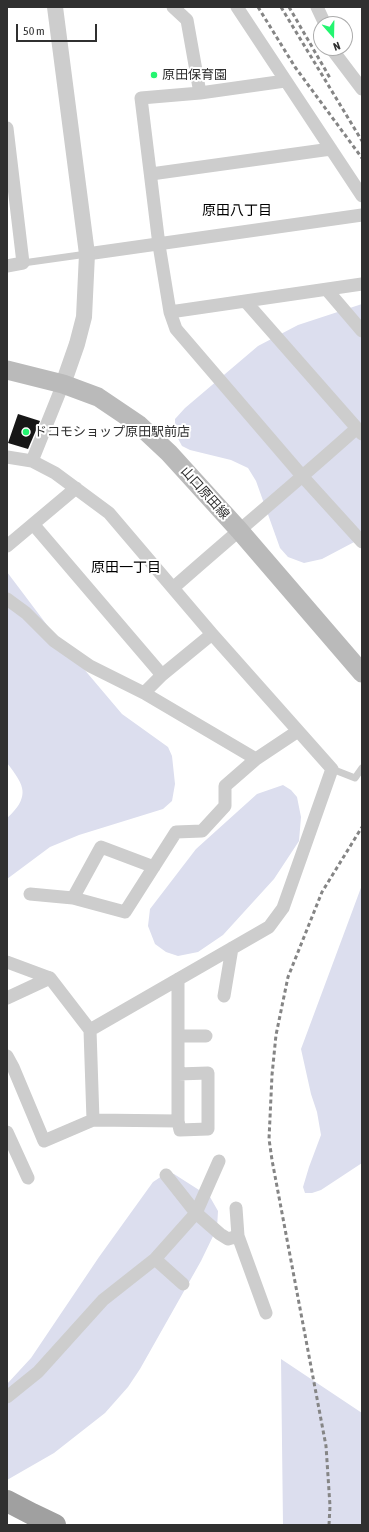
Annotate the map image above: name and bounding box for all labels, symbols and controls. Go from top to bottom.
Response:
scale bar [18,16,99,42]
north arrow [313,16,353,56]
text: 50 m [23,24,45,38]
text: N [332,40,342,53]
place label: 原田保育園 [162,67,227,83]
marker: 原田保育園 [149,70,159,80]
district label: 原田八丁目 [202,203,272,219]
place label: ドコモショップ原田駅前店 [34,424,190,440]
marker: ドコモショップ原田駅前店 [21,427,31,437]
street label: 山口原田線 [177,464,233,522]
district label: 原田一丁目 [91,560,161,576]

